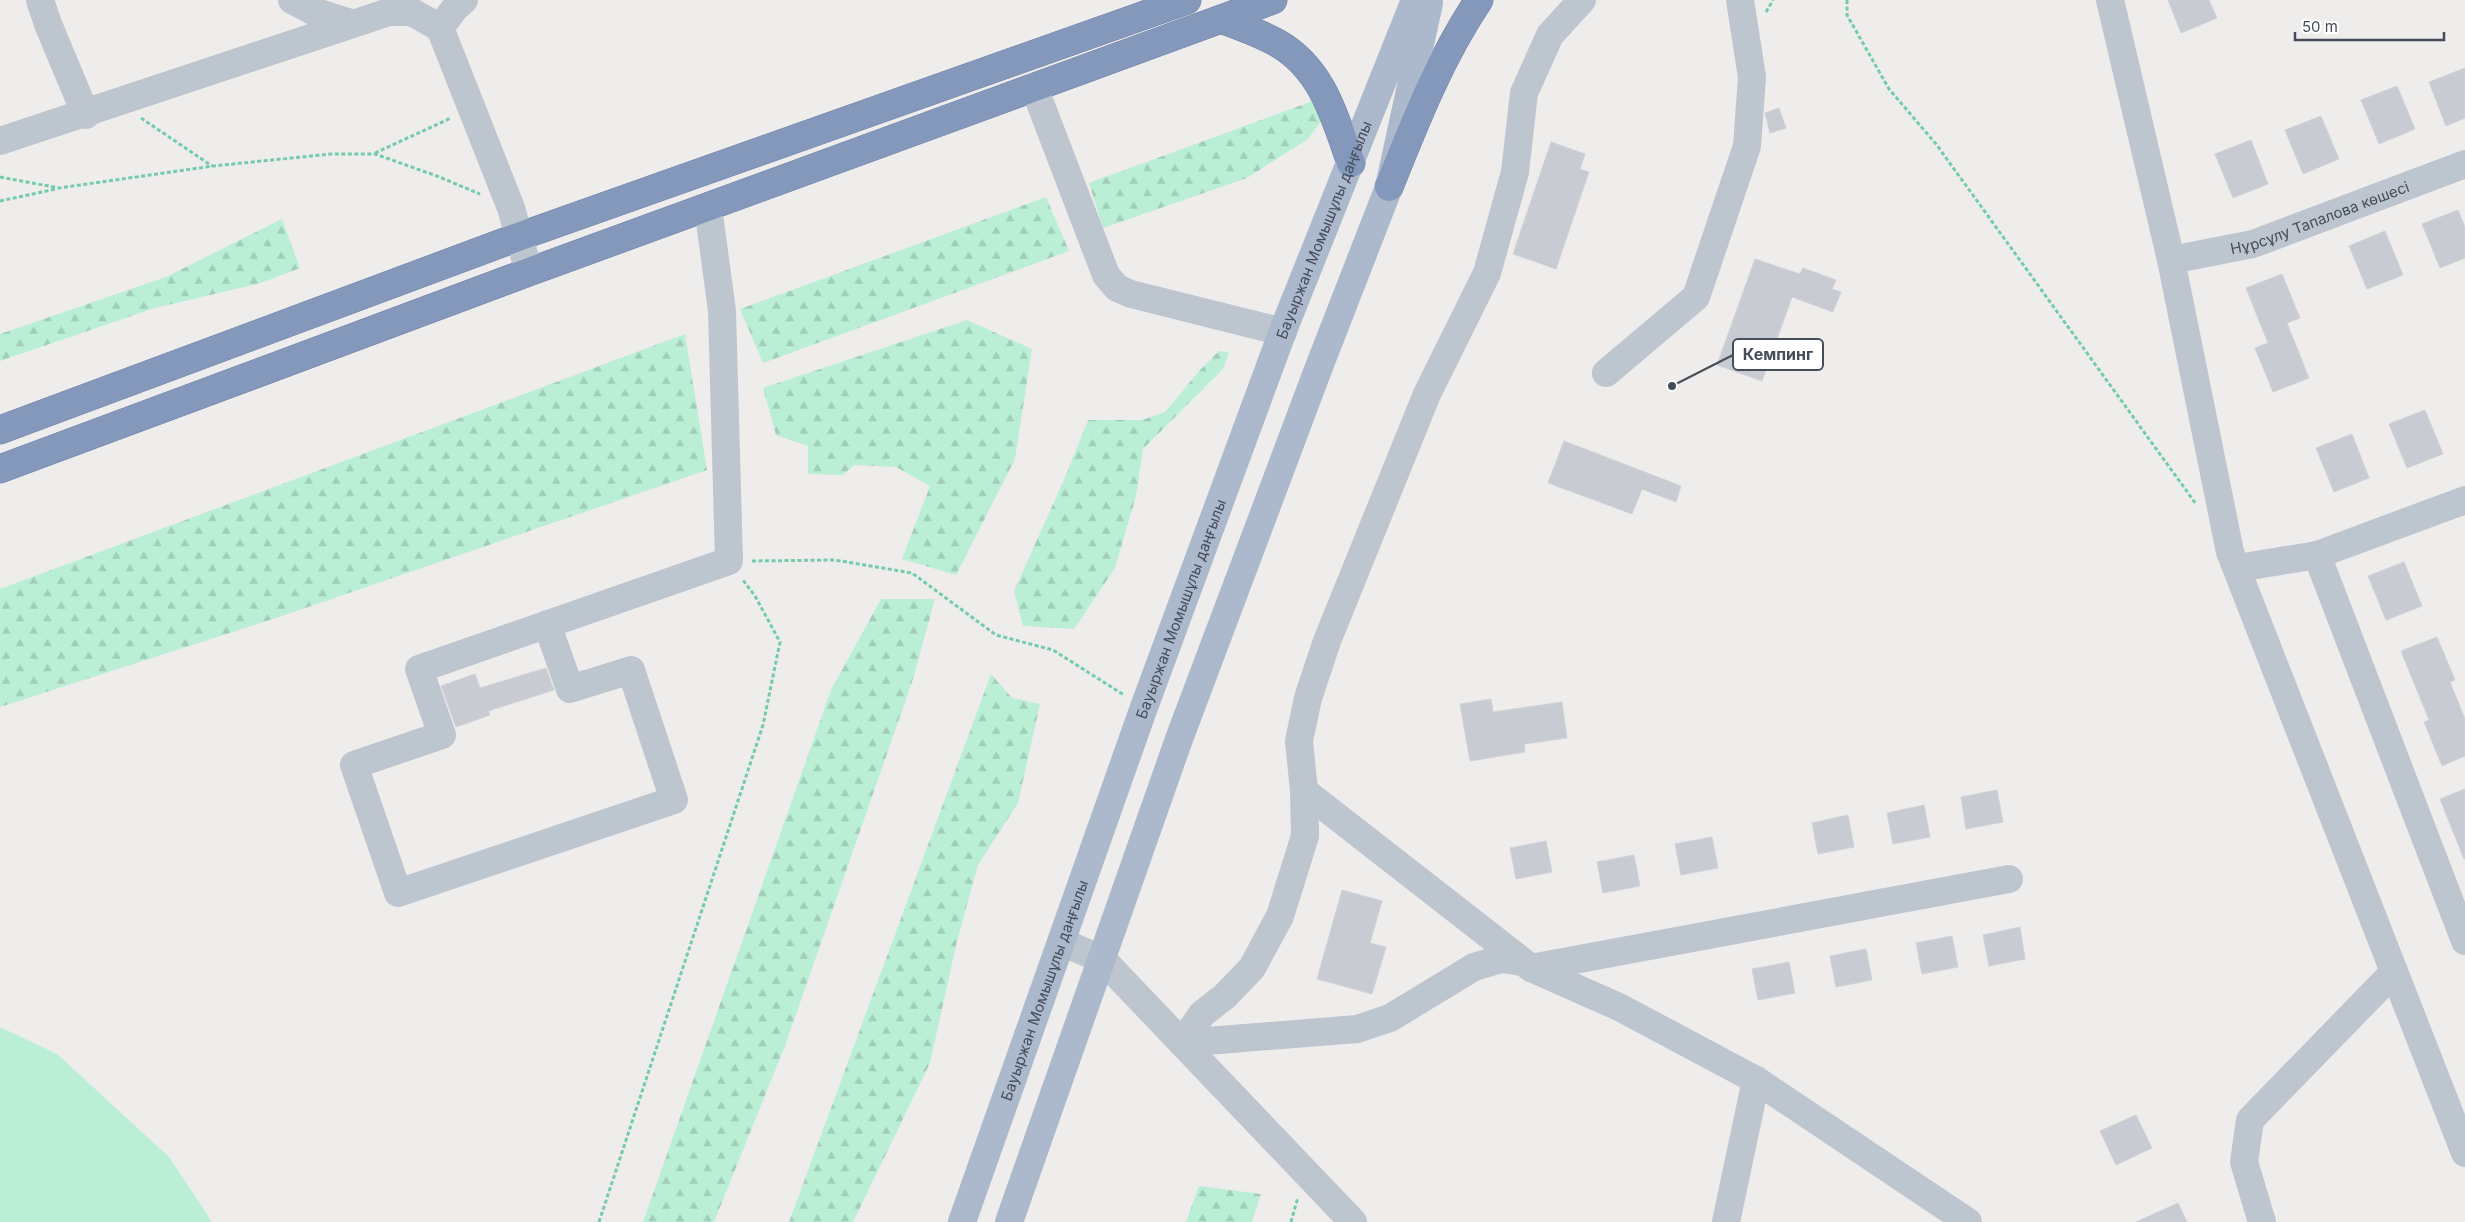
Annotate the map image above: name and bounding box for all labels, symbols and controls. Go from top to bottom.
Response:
scale bar [2295,10,2444,42]
text: 50 m [2302,17,2338,36]
street label: Бауыржан Момышұлы даңғылы [1271,118,1375,341]
street label: Нұрсұлу Тапалова көшесі [2228,176,2412,258]
callout: Кемпинг [1733,339,1823,370]
text: Кемпинг [1743,344,1813,364]
street label: Бауыржан Момышұлы даңғылы [1131,496,1230,721]
street label: Бауыржан Момышұлы даңғылы [996,877,1092,1103]

